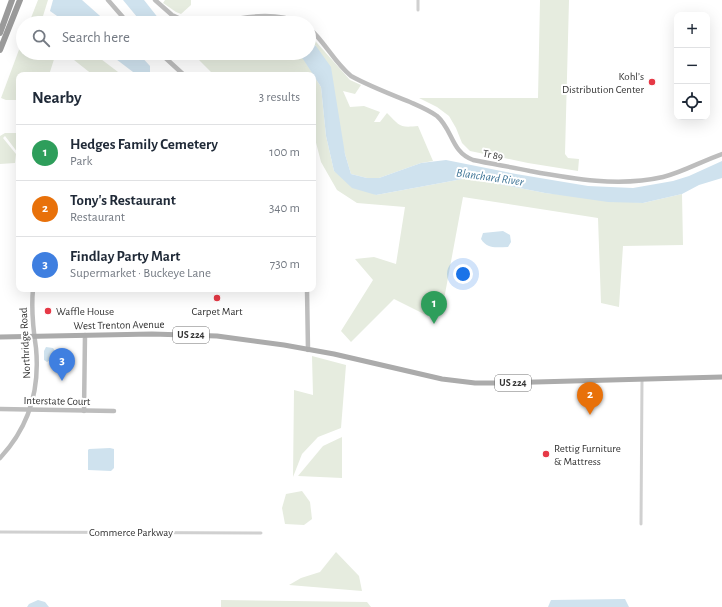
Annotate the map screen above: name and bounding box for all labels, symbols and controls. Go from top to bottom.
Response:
map controls [674,12,710,120]
button: + [674,12,710,48]
search box [16,16,316,60]
icon: search [30,27,52,49]
text: Search here [62,30,130,45]
button: − [674,48,710,84]
place label: Kohl’s Distribution Center [562,71,644,95]
marker: Kohl’s Distribution Center [647,77,657,87]
button: locate [674,84,710,120]
text: Nearby [32,89,82,106]
text: 3 results [259,91,300,104]
text: Hedges Family Cemetery [70,137,218,152]
text: 1 [43,146,47,159]
text: 100 m [269,146,300,159]
street label: Tr 89 [482,148,504,162]
text: Park [70,155,92,168]
water label: Blanchard River [456,166,526,188]
text: Tony's Restaurant [70,193,176,208]
text: 2 [42,202,48,215]
text: 340 m [269,202,300,215]
text: Restaurant [70,211,125,224]
text: Findlay Party Mart [70,249,180,264]
text: 3 [42,258,48,271]
text: 730 m [270,258,300,271]
your location [453,264,473,284]
text: Supermarket · Buckeye Lane [70,267,211,280]
pin: 1 [421,291,447,324]
marker: Carpet Mart [212,293,222,303]
marker: Waffle House [43,306,53,316]
place label: Waffle House [56,306,114,317]
place label: Carpet Mart [192,306,243,317]
street label: Northridge Road [18,307,32,379]
street label: West Trenton Avenue [73,319,165,331]
road number: US 224 [173,327,209,343]
pin: 3 [49,348,75,381]
road number: US 224 [495,375,531,391]
pin: 2 [577,382,603,415]
street label: Interstate Court [23,395,91,407]
place label: Rettig Furniture & Mattress [554,443,621,467]
marker: Rettig Furniture & Mattress [541,449,551,459]
street label: Commerce Parkway [89,527,173,538]

